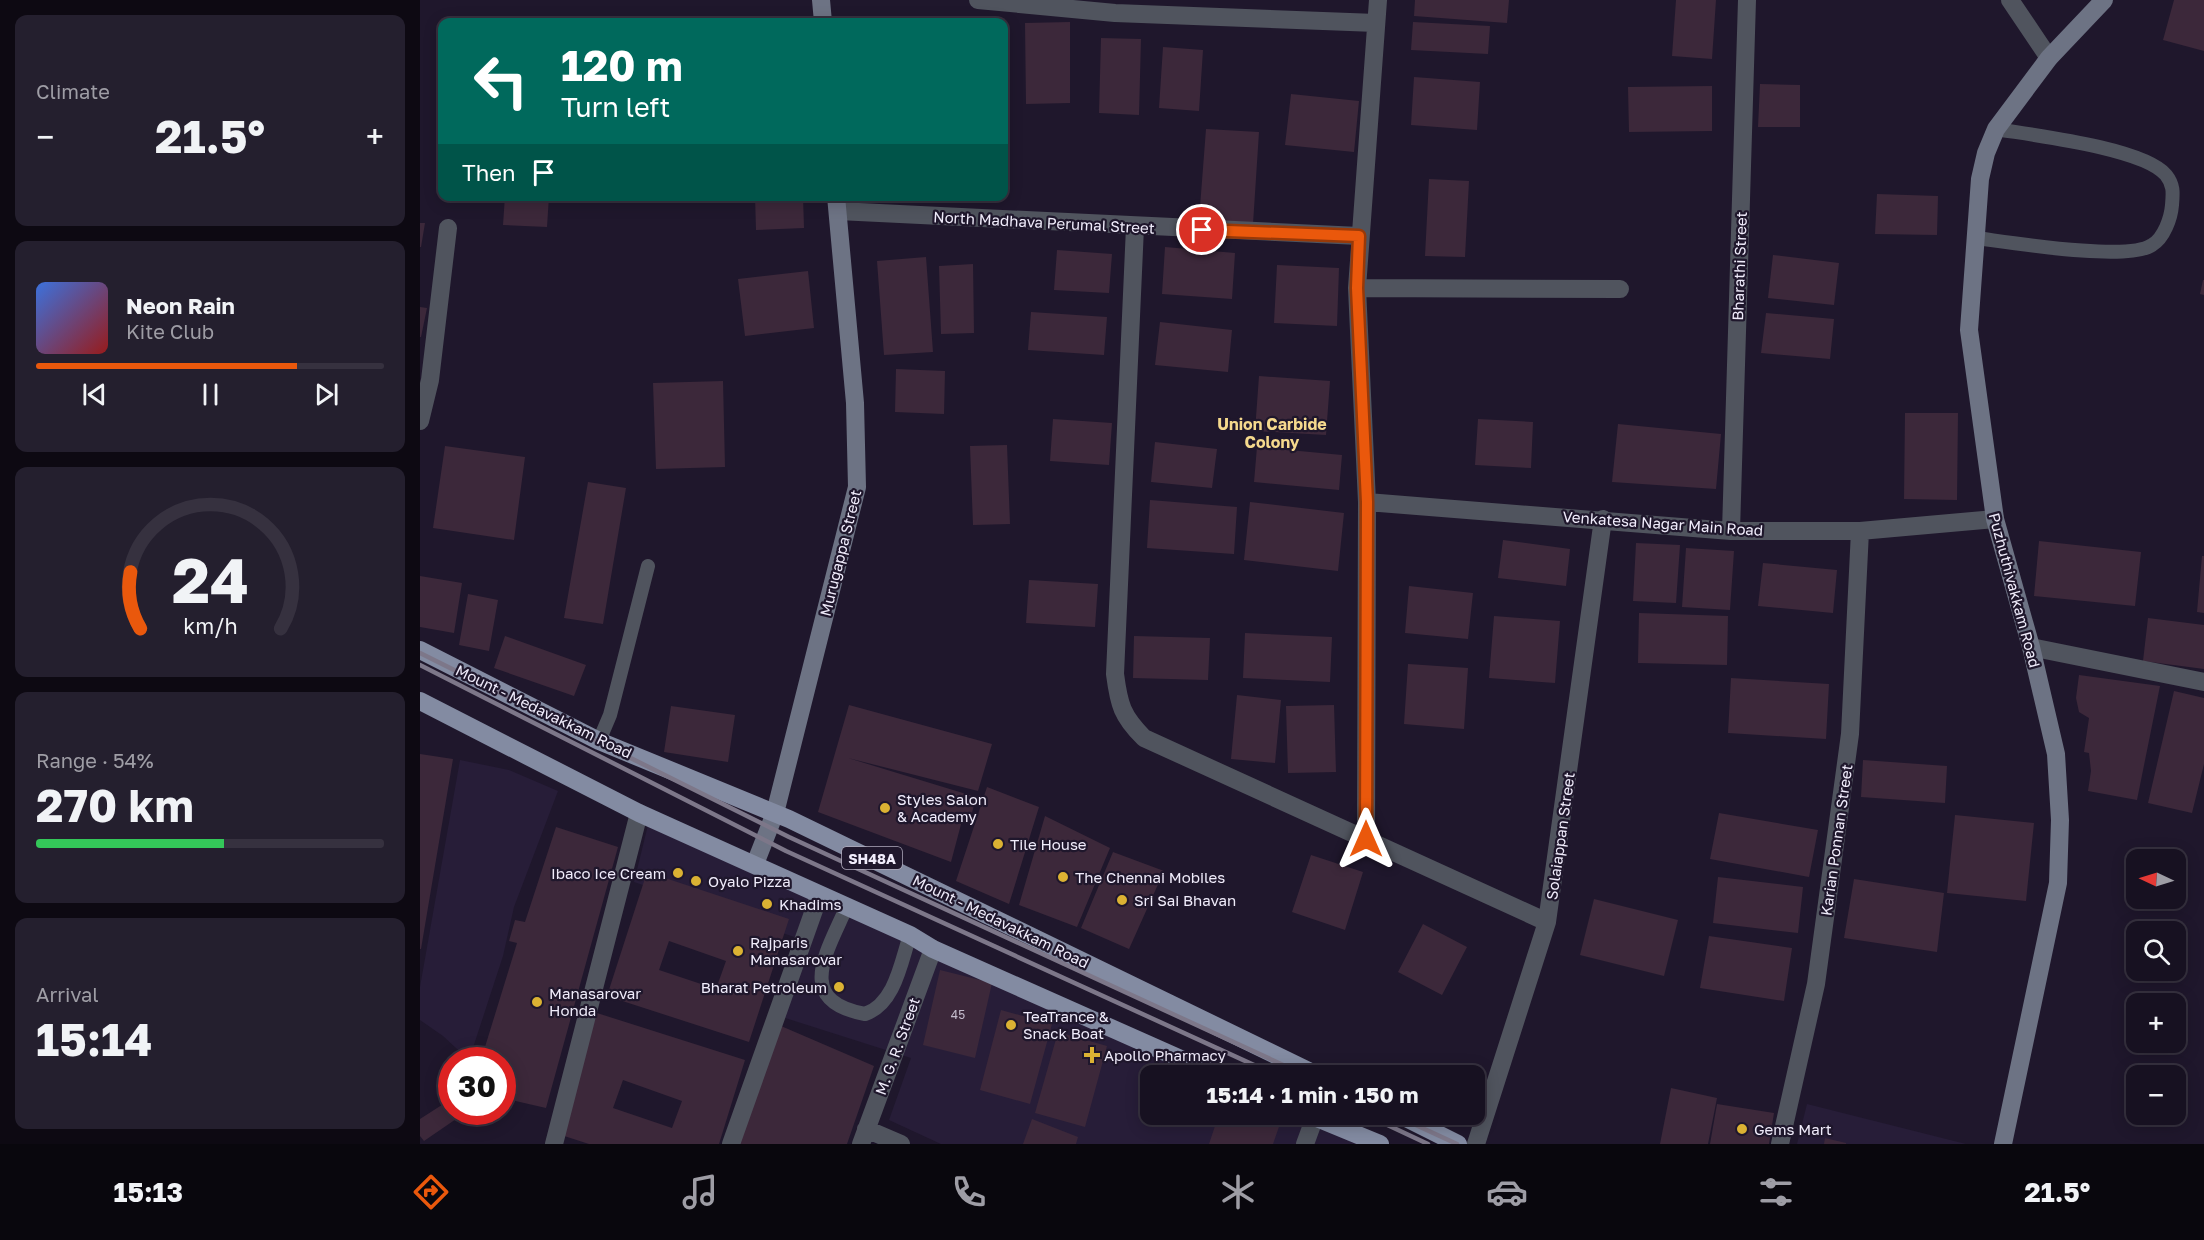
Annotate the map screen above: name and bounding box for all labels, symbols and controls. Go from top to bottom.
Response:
text: 120 m [561,40,683,90]
icon: left [462,42,540,120]
text: Climate [36,79,110,103]
text: Turn left [561,91,670,123]
text: 21.5° [155,109,265,163]
text: − [36,117,54,156]
text: + [366,117,384,156]
icon: arrive [527,156,560,189]
text: Then [462,159,515,186]
pin [1176,204,1227,255]
street label: North Madhava Perumal Street [933,207,1155,237]
street label: Bharathi Street [1728,211,1750,321]
icon: arrive [1185,213,1218,246]
text: Neon Rain [126,292,235,319]
text: Kite Club [126,319,214,343]
icon: previous [78,378,111,411]
icon: pause [194,378,227,411]
icon: next [310,378,343,411]
district label: Union Carbide Colony [1217,414,1327,452]
street label: Murugappa Street [816,488,864,618]
street label: Venkatesa Nagar Main Road [1562,507,1764,539]
street label: Puzhuthivakkam Road [1986,511,2044,669]
text: 24 [171,542,249,617]
text: km/h [183,613,237,639]
street label: Mount - Medavakkam Road [453,660,635,762]
text: Range · 54% [36,748,154,772]
street label: Karian Ponnan Street [1816,763,1856,917]
street label: Solaiappan Street [1542,771,1578,901]
text: 270 km [36,778,194,832]
place label: Styles Salon & Academy [897,790,987,825]
marker: Styles Salon & Academy [878,801,892,815]
position arrow [1334,807,1398,871]
place label: Tile House [1010,835,1087,853]
marker: Tile House [991,837,1005,851]
road number: SH48A [842,847,902,869]
north arrow [2126,849,2186,909]
map controls [2126,849,2186,1125]
place label: Ibaco Ice Cream [551,864,666,882]
marker: Ibaco Ice Cream [671,866,685,880]
place label: The Chennai Mobiles [1075,868,1225,886]
street label: Mount - Medavakkam Road [910,870,1092,972]
marker: The Chennai Mobiles [1056,870,1070,884]
place label: Oyalo Pizza [708,872,791,890]
marker: Oyalo Pizza [689,874,703,888]
place label: Sri Sai Bhavan [1134,891,1236,909]
marker: Sri Sai Bhavan [1115,893,1129,907]
place label: Khadims [779,895,842,913]
marker: Khadims [760,897,774,911]
button: search [2126,921,2186,981]
place label: Rajparis Manasarovar [750,933,842,968]
marker: Rajparis Manasarovar [731,944,745,958]
place label: Bharat Petroleum [701,978,827,996]
marker: Bharat Petroleum [832,980,846,994]
text: Arrival [36,982,99,1006]
place label: Manasarovar Honda [549,984,641,1019]
button: + [2126,993,2186,1053]
marker: Manasarovar Honda [530,995,544,1009]
street label: M. G. R. Street [871,995,923,1097]
house number: 45 [951,1007,965,1022]
place label: TeaTrance & Snack Boat [1023,1007,1109,1042]
text: 15:14 [36,1012,152,1066]
marker: TeaTrance & Snack Boat [1004,1018,1018,1032]
place label: Apollo Pharmacy [1104,1046,1226,1064]
speed limit sign: 30 [438,1047,516,1125]
marker: Apollo Pharmacy [1085,1048,1099,1062]
button: − [2126,1065,2186,1125]
text: 15:14 · 1 min · 150 m [1206,1081,1419,1108]
place label: Gems Mart [1754,1120,1832,1138]
marker: Gems Mart [1735,1122,1749,1136]
icon: directions [410,1171,452,1213]
icon: music [679,1171,721,1213]
icon: phone [948,1171,990,1213]
icon: climate [1217,1171,1259,1213]
icon: car [1486,1171,1528,1213]
icon: filters [1755,1171,1797,1213]
text: 15:13 [114,1176,183,1208]
text: 21.5° [2024,1176,2090,1208]

